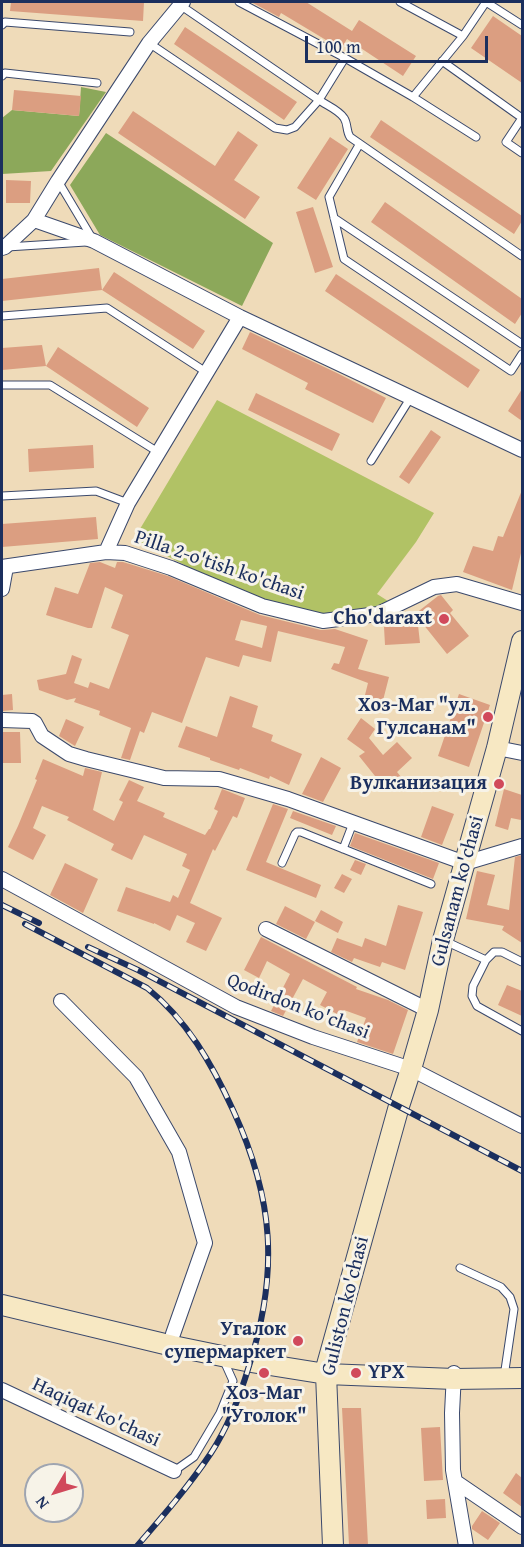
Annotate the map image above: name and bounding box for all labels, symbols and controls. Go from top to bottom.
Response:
scale bar [308,24,491,62]
text: 100 m [316,33,361,60]
street label: Pilla 2-o'tish ko'chasi [131,526,307,606]
place label: Cho'daraxt [334,607,432,631]
marker: Cho'daraxt [437,612,451,626]
place label: Хоз-Маг "ул. Гулсанам" [358,694,476,741]
marker: Хоз-Маг "ул. Гулсанам" [481,710,495,724]
place label: Вулканизация [350,772,487,796]
marker: Вулканизация [492,777,506,791]
street label: Gulsanam ko'chasi [426,813,490,969]
street label: Qodirdon ko'chasi [223,969,373,1045]
street label: Guliston ko'chasi [317,1234,375,1378]
place label: Угалок супермаркет [164,1318,286,1365]
marker: Угалок супермаркет [291,1334,305,1348]
place label: YPX [368,1361,405,1385]
marker: Хоз-Маг "Уголок" [257,1366,271,1380]
marker: YPX [349,1366,363,1380]
street label: Haqiqat ko'chasi [28,1373,164,1453]
place label: Хоз-Маг "Уголок" [221,1382,307,1429]
north arrow [24,1463,84,1523]
text: N [29,1491,54,1514]

